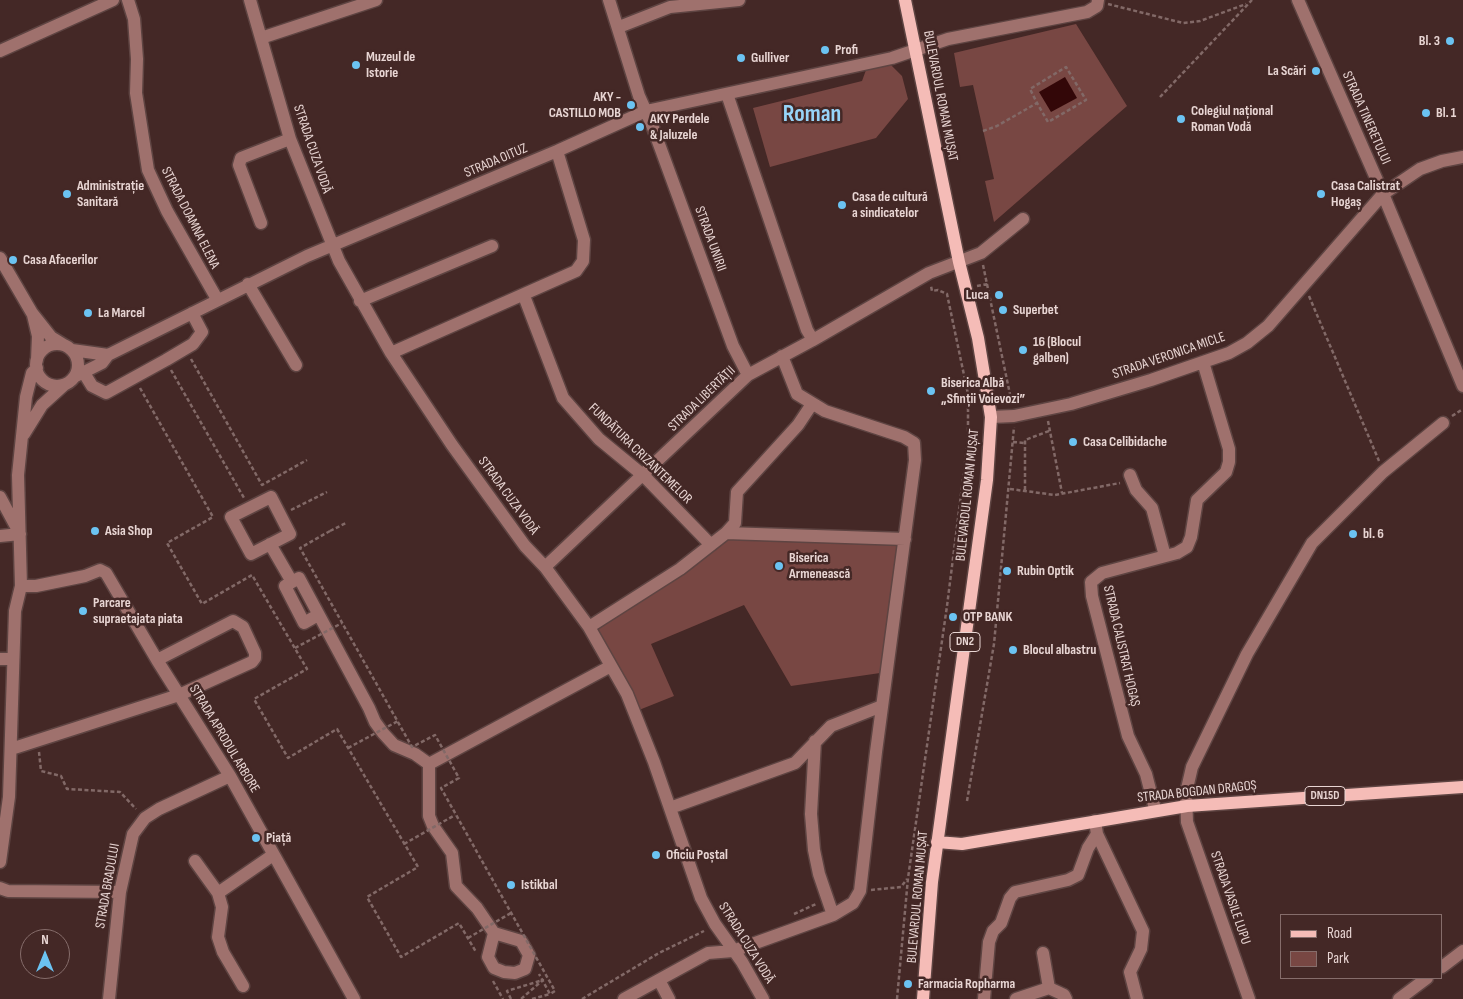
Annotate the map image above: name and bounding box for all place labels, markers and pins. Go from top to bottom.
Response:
place label: Bl. 3 [1419,33,1440,49]
marker: Bl. 3 [1444,35,1456,47]
place label: Profi [835,42,858,58]
marker: Profi [819,44,831,56]
place label: Muzeul de Istorie [366,49,415,82]
place label: Gulliver [751,50,789,66]
marker: Gulliver [735,52,747,64]
marker: Muzeul de Istorie [350,59,362,71]
place label: La Scări [1267,63,1306,79]
marker: La Scări [1310,65,1322,77]
place label: AKY - CASTILLO MOB [549,89,621,121]
marker: AKY - CASTILLO MOB [625,99,637,111]
place label: Colegiul național Roman Vodă [1191,103,1273,136]
place label: Bl. 1 [1436,105,1456,121]
marker: Bl. 1 [1420,107,1432,119]
place label: AKY Perdele & Jaluzele [650,111,710,144]
marker: Colegiul național Roman Vodă [1175,113,1187,125]
marker: AKY Perdele & Jaluzele [634,121,646,133]
place label: Administrație Sanitară [77,178,144,210]
place label: Casa Calistrat Hogaș [1331,178,1400,210]
marker: Administrație Sanitară [61,188,73,200]
marker: Casa Calistrat Hogaș [1315,188,1327,200]
place label: Casa de cultură a sindicatelor [852,189,928,222]
marker: Casa de cultură a sindicatelor [836,199,848,211]
place label: Casa Afacerilor [23,252,98,268]
marker: Casa Afacerilor [7,254,19,266]
place label: Luca [966,287,989,303]
marker: Luca [993,289,1005,301]
place label: Superbet [1013,302,1058,318]
marker: Superbet [997,304,1009,316]
place label: La Marcel [98,305,145,321]
marker: La Marcel [82,307,94,319]
place label: 16 (Blocul galben) [1033,334,1081,367]
marker: 16 (Blocul galben) [1017,344,1029,356]
place label: Biserica Albă „Sfinții Voievozi” [941,375,1025,408]
marker: Biserica Albă „Sfinții Voievozi” [925,385,937,397]
place label: Casa Celibidache [1083,434,1167,450]
marker: Casa Celibidache [1067,436,1079,448]
place label: Asia Shop [105,523,153,539]
marker: Asia Shop [89,525,101,537]
place label: bl. 6 [1363,526,1384,542]
marker: bl. 6 [1347,528,1359,540]
place label: Biserica Armenească [789,550,850,582]
marker: Biserica Armenească [773,560,785,572]
place label: Rubin Optik [1017,563,1074,579]
marker: Rubin Optik [1001,565,1013,577]
place label: Parcare supraetajata piata [93,595,183,628]
marker: Parcare supraetajata piata [77,605,89,617]
place label: OTP BANK [963,609,1012,625]
marker: OTP BANK [947,611,959,623]
place label: Blocul albastru [1023,642,1096,658]
marker: Blocul albastru [1007,644,1019,656]
place label: Piață [266,830,291,846]
marker: Piață [250,832,262,844]
place label: Oficiu Poștal [666,847,728,863]
marker: Oficiu Poștal [650,849,662,861]
place label: Istikbal [521,877,557,893]
marker: Istikbal [505,879,517,891]
place label: Farmacia Ropharma [918,976,1015,992]
marker: Farmacia Ropharma [902,978,914,990]

